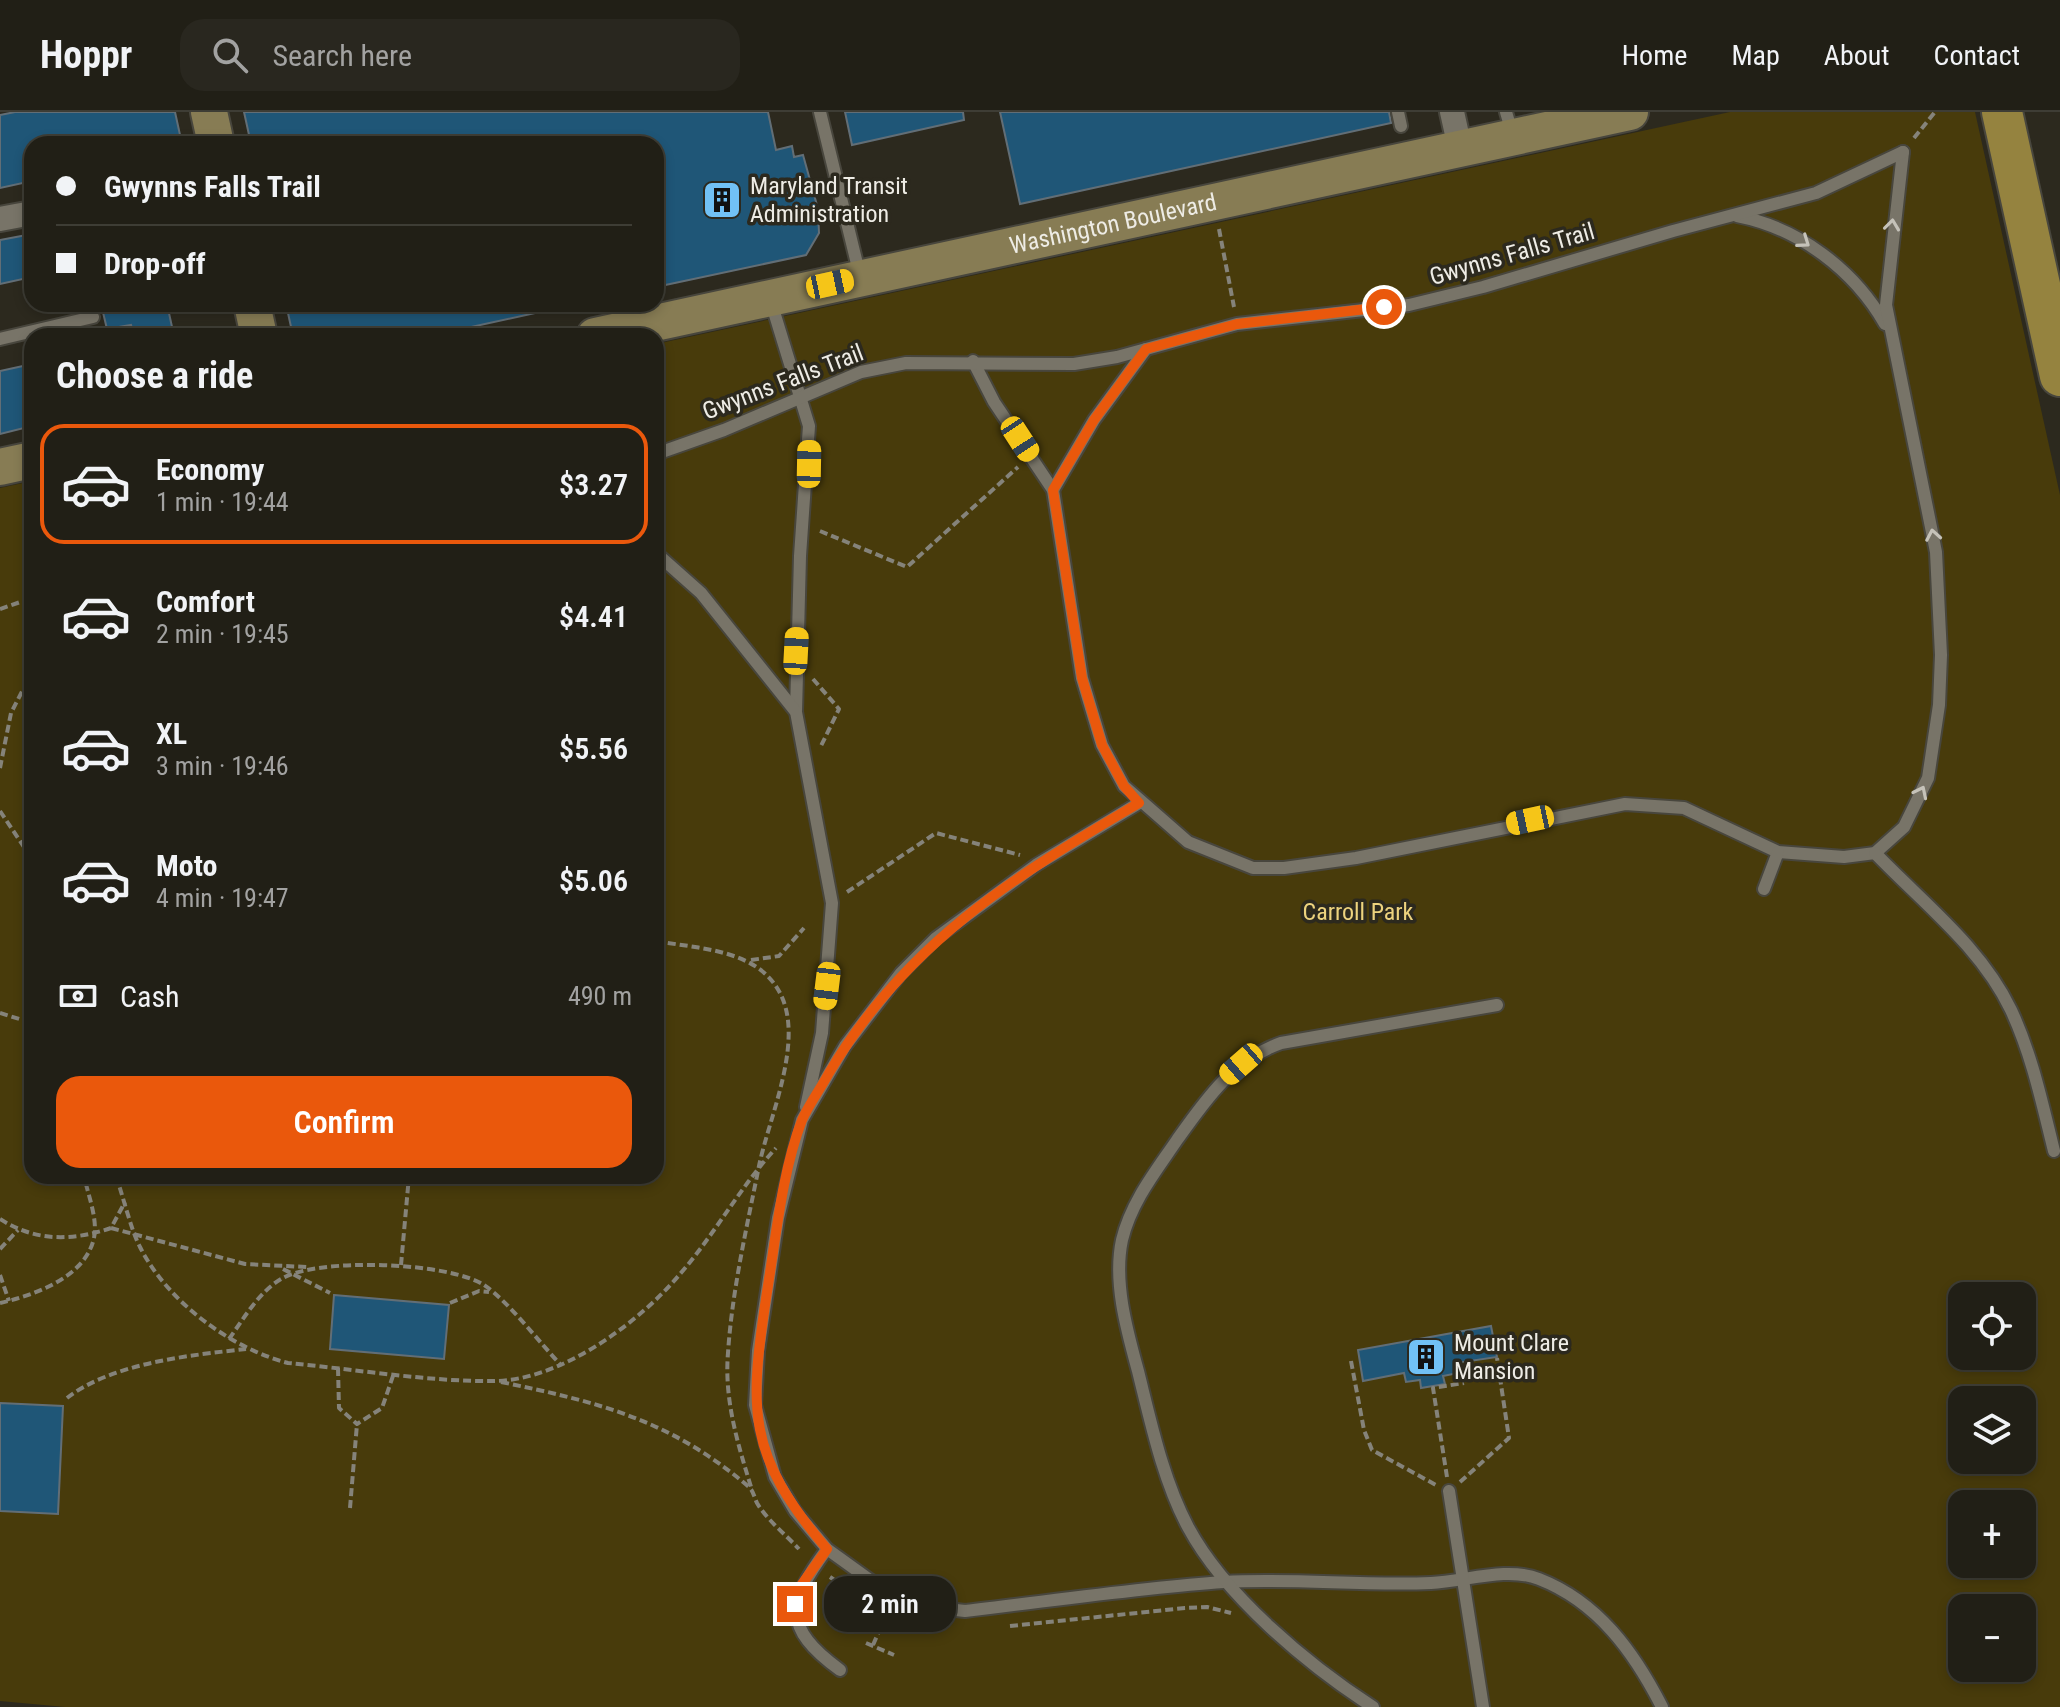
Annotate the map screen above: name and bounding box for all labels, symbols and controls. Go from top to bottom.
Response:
search box [180,19,740,91]
text: Hoppr [40,33,132,77]
icon: search [208,33,252,77]
text: Search here [272,38,412,73]
text: Home [1622,39,1687,72]
text: Map [1731,39,1780,72]
text: About [1824,39,1890,72]
text: Contact [1934,39,2020,72]
text: Gwynns Falls Trail [104,169,321,204]
place label: Maryland Transit Administration [750,172,908,228]
building icon: Maryland Transit Administration [701,179,743,221]
street label: Washington Boulevard [1007,188,1219,260]
street label: Gwynns Falls Trail [1426,217,1598,291]
one-way arrow [1884,218,1901,231]
one-way arrow [1796,232,1810,247]
text: Drop-off [104,246,206,281]
car [804,267,856,301]
route start [1366,289,1402,325]
street label: Gwynns Falls Trail [699,338,867,426]
text: Choose a ride [56,355,253,397]
car [997,412,1043,466]
car [797,440,821,488]
icon: car [60,448,132,520]
text: Economy [156,452,264,487]
text: $3.27 [559,467,628,502]
text: 1 min · 19:44 [156,487,289,517]
one-way arrow [1926,528,1943,542]
icon: car [60,580,132,652]
text: Comfort [156,584,255,619]
text: $4.41 [559,599,628,634]
text: 2 min · 19:45 [156,619,289,649]
car [783,626,809,676]
icon: car [60,712,132,784]
text: XL [156,716,187,751]
text: $5.56 [559,731,628,766]
text: 3 min · 19:46 [156,751,289,781]
one-way arrow [1911,786,1927,801]
car [1504,803,1556,837]
icon: car [60,844,132,916]
text: Moto [156,848,217,883]
text: $5.06 [559,863,628,898]
text: 4 min · 19:47 [156,883,289,913]
park label: Carroll Park [1303,898,1414,926]
car [812,961,842,1011]
icon: cash [56,974,100,1018]
text: Cash [120,979,180,1014]
text: 490 m [568,981,632,1011]
car [1215,1039,1267,1089]
button: Confirm [56,1076,632,1168]
map controls [1948,1282,2036,1682]
button: locate [1948,1282,2036,1370]
place label: Mount Clare Mansion [1454,1329,1569,1385]
building icon: Mount Clare Mansion [1405,1336,1447,1378]
button: layers [1948,1386,2036,1474]
button: + [1948,1490,2036,1578]
callout: 2 min [823,1576,955,1632]
route end [777,1586,813,1622]
text: 2 min [861,1589,919,1619]
button: − [1948,1594,2036,1682]

